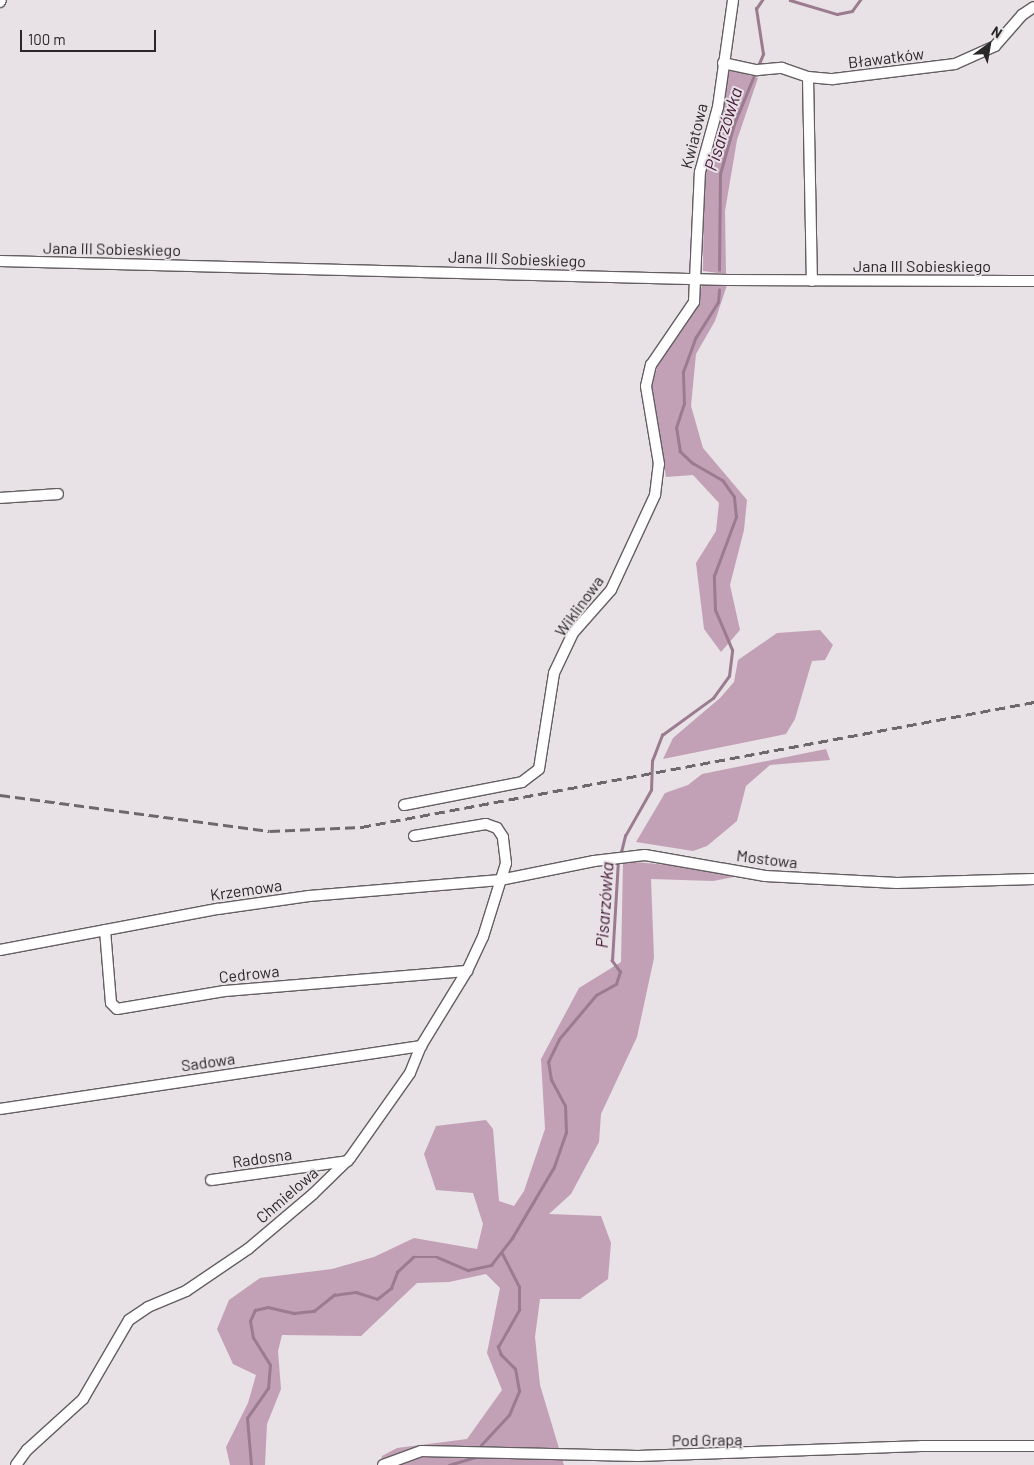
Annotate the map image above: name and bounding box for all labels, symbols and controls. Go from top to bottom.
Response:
scale bar [22,20,159,52]
north arrow [964,20,1014,70]
text: N [989,22,1006,42]
text: 100 m [28,30,66,48]
street label: Bławatków [847,44,925,72]
water label: Pisarzówka [699,85,747,173]
street label: Kwiatowa [677,101,711,171]
street label: Jana III Sobieskiego [43,238,181,260]
street label: Jana III Sobieskiego [448,247,586,271]
street label: Jana III Sobieskiego [853,256,991,276]
street label: Wiklinowa [551,572,607,640]
street label: Mostowa [735,846,799,872]
water label: Pisarzówka [590,861,618,949]
street label: Krzemowa [209,875,283,905]
street label: Cedrowa [218,961,280,987]
street label: Sadowa [180,1049,236,1075]
street label: Radosna [231,1144,293,1172]
street label: Chmielowa [252,1163,322,1227]
street label: Pod Grapą [672,1430,742,1450]

